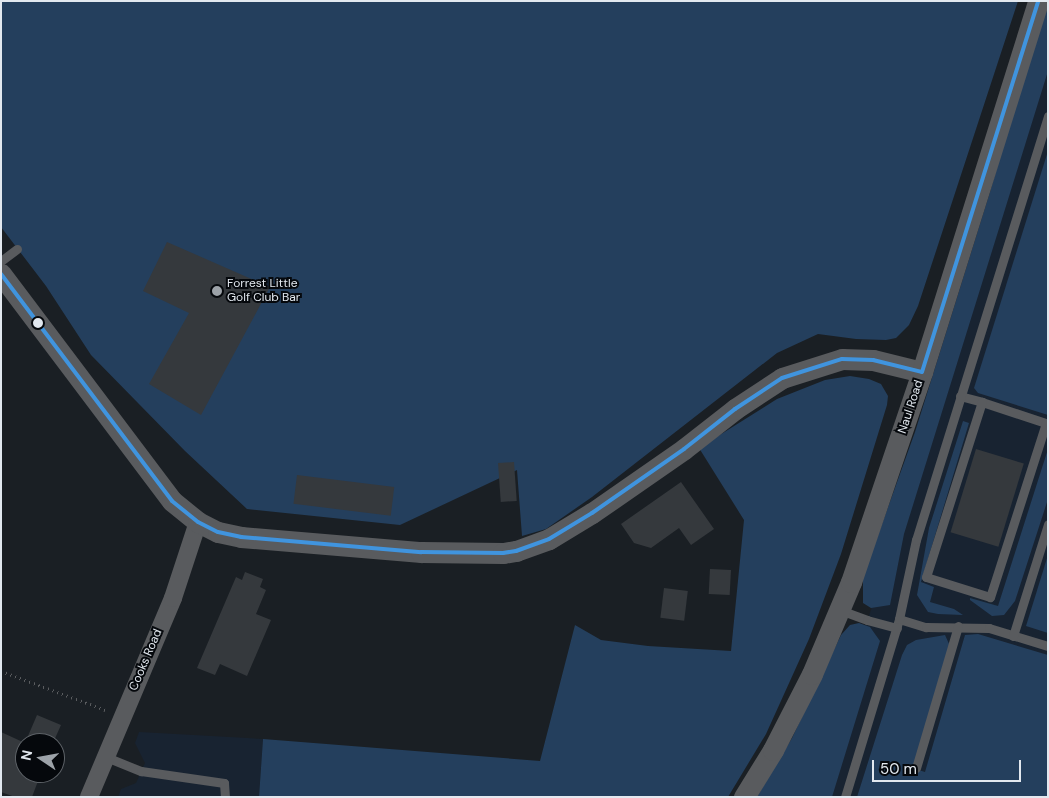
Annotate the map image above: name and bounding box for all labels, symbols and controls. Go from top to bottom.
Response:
place label: Forrest Little Golf Club Bar [227,277,300,305]
marker: Forrest Little Golf Club Bar [211,285,223,297]
unlabelled marker [33,318,43,328]
street label: Naul Road [896,378,926,436]
street label: Cooks Road [127,627,165,693]
north arrow [15,733,65,783]
text: N [16,748,36,762]
scale bar [874,750,1023,782]
text: 50 m [880,759,917,779]

